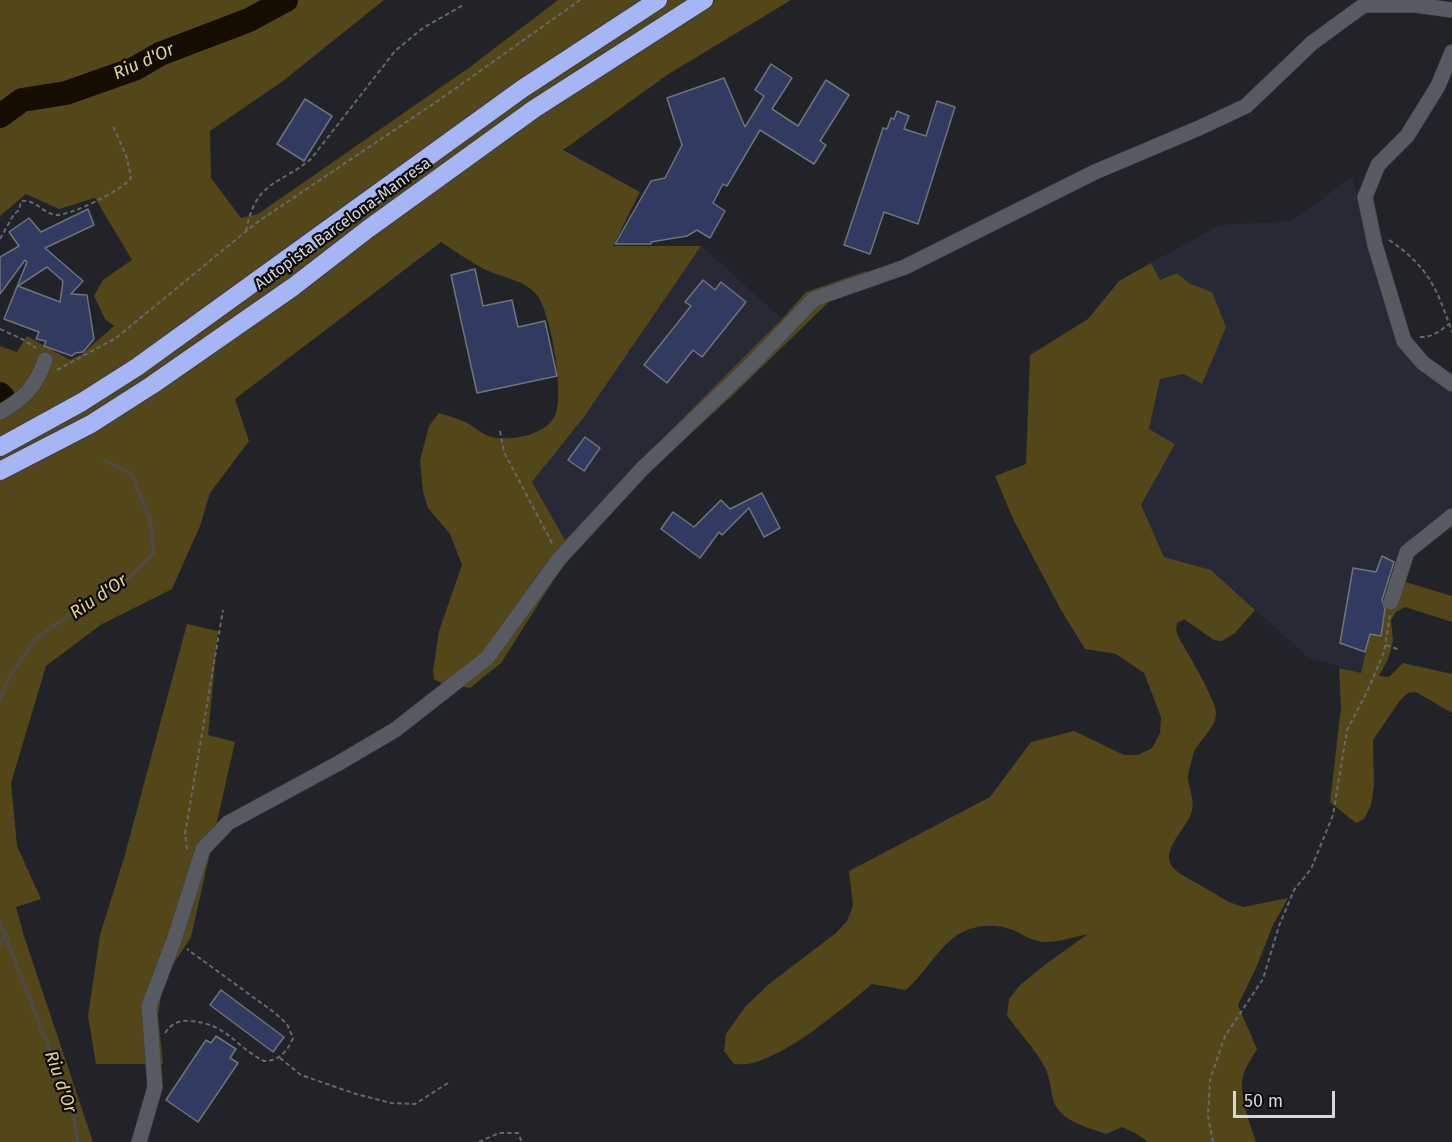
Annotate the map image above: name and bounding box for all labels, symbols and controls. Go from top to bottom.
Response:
water label: Riu d'Or [110,39,178,85]
street label: Autopista Barcelona-Manresa [251,154,435,294]
water label: Riu d'Or [66,570,132,624]
water label: Riu d'Or [39,1048,81,1116]
scale bar [1236,1079,1338,1117]
text: 50 m [1244,1090,1283,1112]

